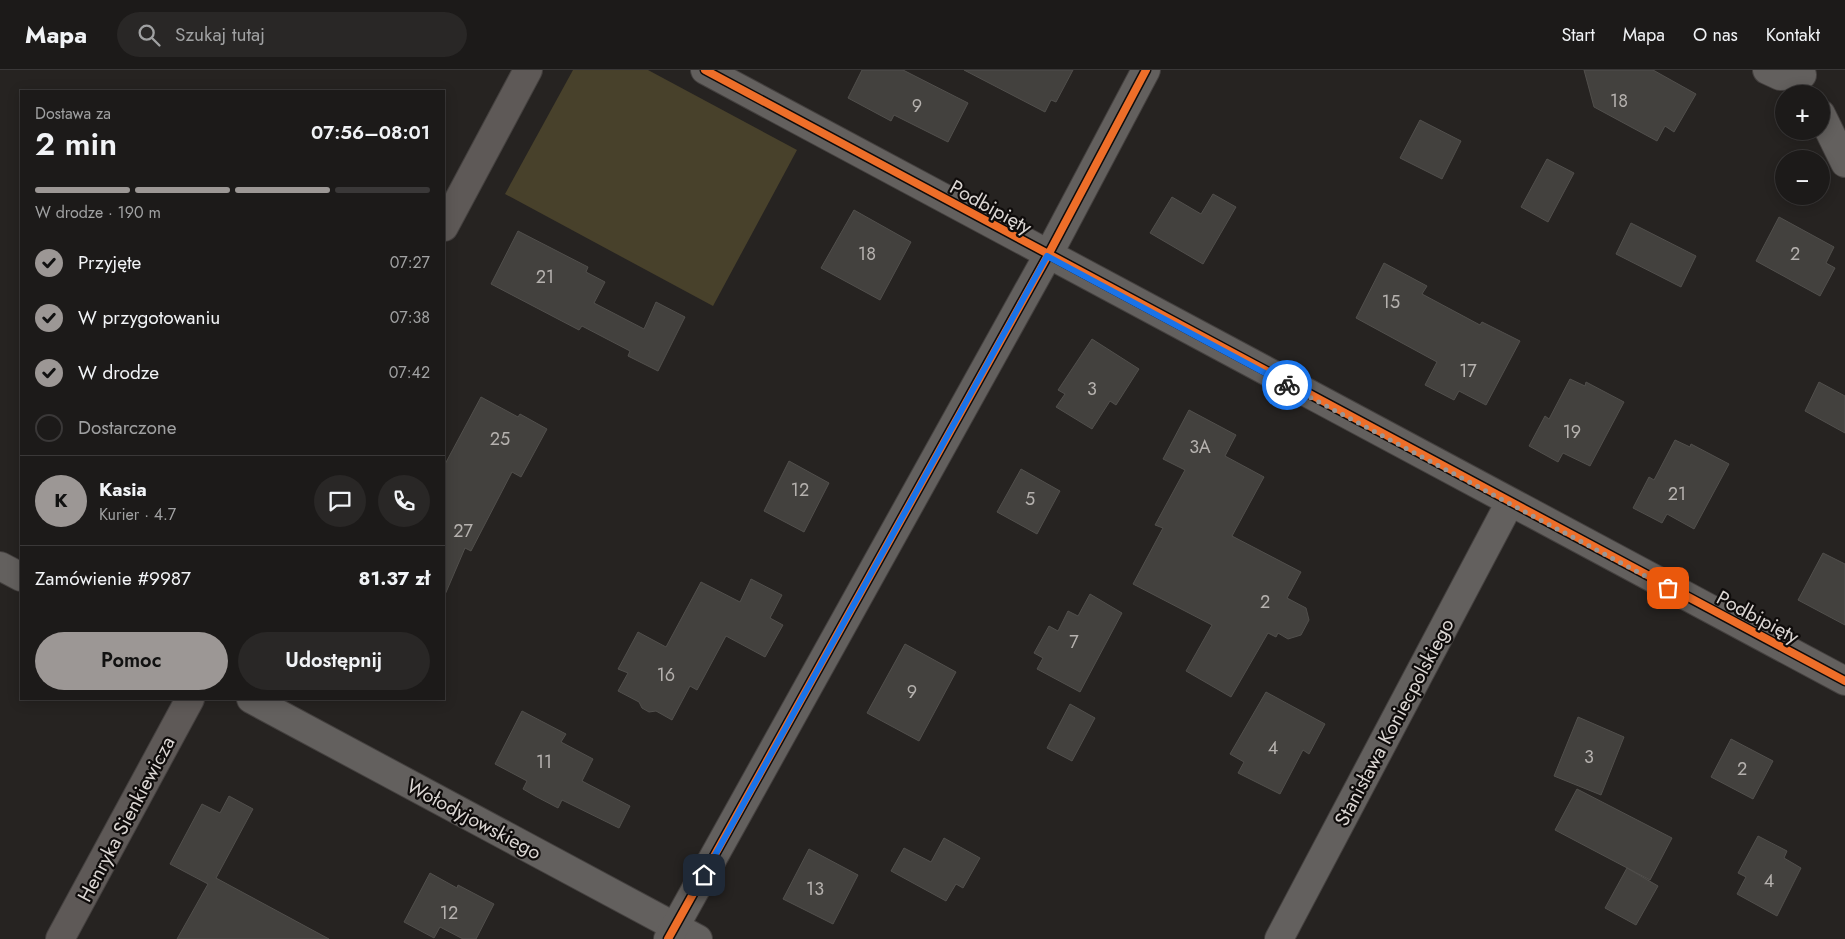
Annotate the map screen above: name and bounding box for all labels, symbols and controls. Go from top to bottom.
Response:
search box [117,12,467,57]
text: Mapa [25,17,87,52]
icon: search [135,21,163,49]
text: Szukaj tutaj [175,21,265,48]
text: Start [1561,22,1595,48]
text: Mapa [1623,22,1665,48]
text: O nas [1693,22,1738,48]
text: Kontakt [1766,22,1820,48]
map controls [1775,85,1830,205]
button: + [1775,85,1830,140]
house number: 18 [1610,88,1628,114]
house number: 9 [912,93,922,119]
text: Dostawa za [35,102,111,125]
text: 07:56–08:01 [311,119,430,146]
text: 2 min [35,121,117,167]
button: − [1775,150,1830,205]
street label: Podbipięty [944,173,1037,242]
text: W drodze · 190 m [35,201,161,224]
house number: 18 [858,241,876,267]
house number: 2 [1790,241,1800,267]
icon: check [35,249,63,277]
text: Przyjęte [78,249,141,276]
text: 07:27 [390,251,430,274]
house number: 21 [536,264,554,290]
house number: 15 [1382,289,1400,315]
icon: check [35,304,63,332]
text: W przygotowaniu [78,304,220,331]
text: 07:38 [390,306,430,329]
house number: 17 [1459,358,1477,384]
icon: check [35,359,63,387]
text: W drodze [78,359,159,386]
courier [1262,360,1312,410]
text: 07:42 [389,361,430,384]
icon: bike [1273,371,1301,399]
house number: 3 [1087,376,1097,402]
text: Dostarczone [78,414,177,441]
house number: 19 [1563,419,1581,445]
house number: 25 [490,426,510,452]
house number: 3A [1189,434,1211,460]
button: chat [314,475,366,527]
button: phone [378,475,430,527]
text: Kasia [99,476,147,503]
house number: 12 [791,477,809,503]
house number: 21 [1668,481,1686,507]
house number: 5 [1025,486,1035,512]
text: K [54,487,68,514]
text: Kurier · 4.7 [99,503,176,526]
house number: 27 [453,518,473,544]
text: Zamówienie #9987 [35,565,191,592]
text: 81.37 zł [359,565,430,592]
pin [1647,567,1689,609]
icon: bag [1654,574,1682,602]
street label: Podbipięty [1711,584,1804,651]
house number: 2 [1260,589,1270,615]
street label: Stanisława Koniecpolskiego [1327,613,1462,831]
house number: 7 [1069,629,1079,655]
button: Pomoc [35,632,228,690]
button: Udostępnij [238,632,430,690]
house number: 16 [657,662,675,688]
house number: 9 [907,679,917,705]
street label: Henryka Sienkiewicza [70,731,182,907]
house number: 4 [1268,735,1278,761]
house number: 3 [1584,744,1594,770]
house number: 11 [536,749,552,775]
house number: 2 [1737,756,1747,782]
street label: Wołodyjowskiego [401,772,546,867]
pin [683,854,725,896]
icon: home [690,861,718,889]
house number: 4 [1764,868,1774,894]
house number: 13 [806,876,824,902]
house number: 12 [440,900,458,926]

